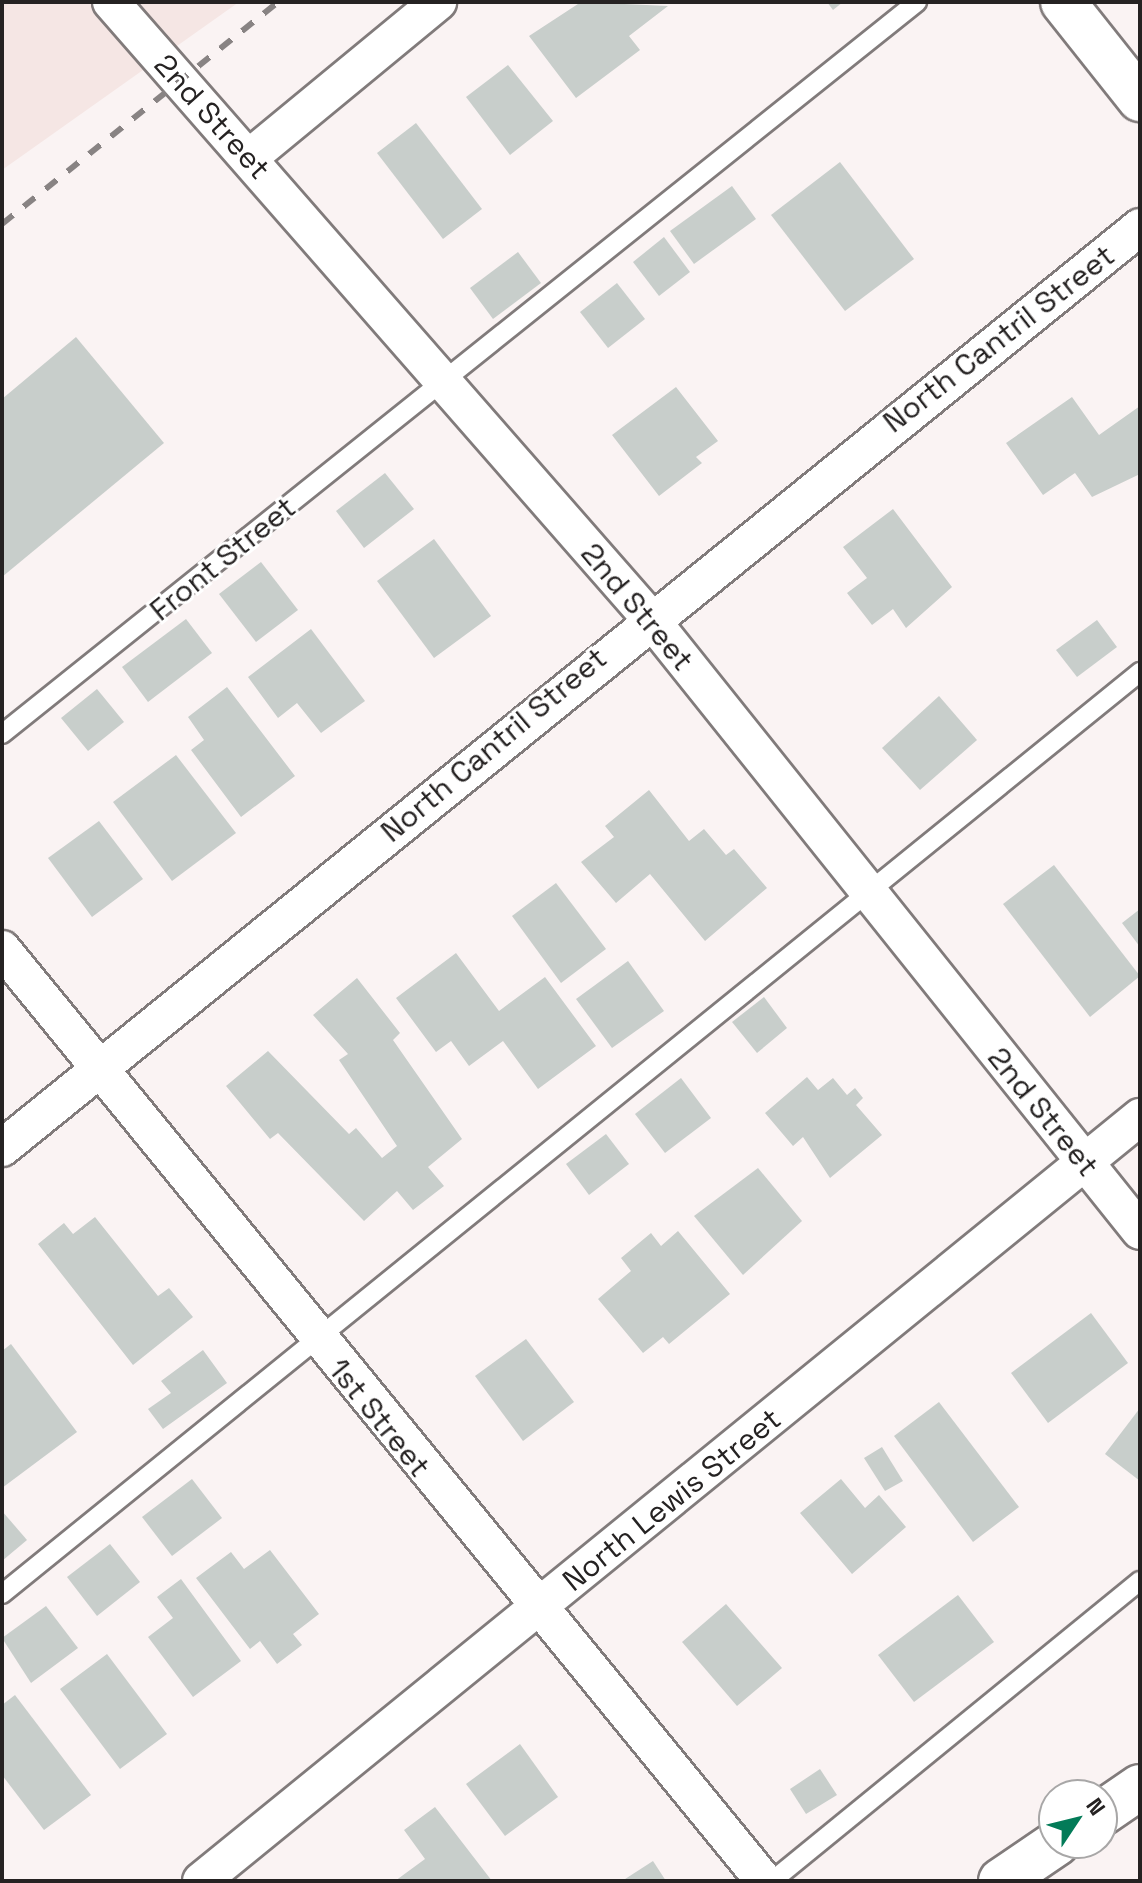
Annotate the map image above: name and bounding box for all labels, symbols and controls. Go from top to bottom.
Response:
street label: 2nd Street [147,47,277,187]
street label: North Cantril Street [876,238,1122,440]
street label: Front Street [143,489,303,629]
street label: 2nd Street [573,536,701,678]
street label: North Cantril Street [374,640,614,850]
street label: 2nd Street [980,1040,1106,1184]
street label: 1st Street [321,1352,437,1484]
street label: North Lewis Street [556,1401,788,1599]
north arrow [1038,1779,1118,1859]
text: N [1080,1792,1112,1820]

